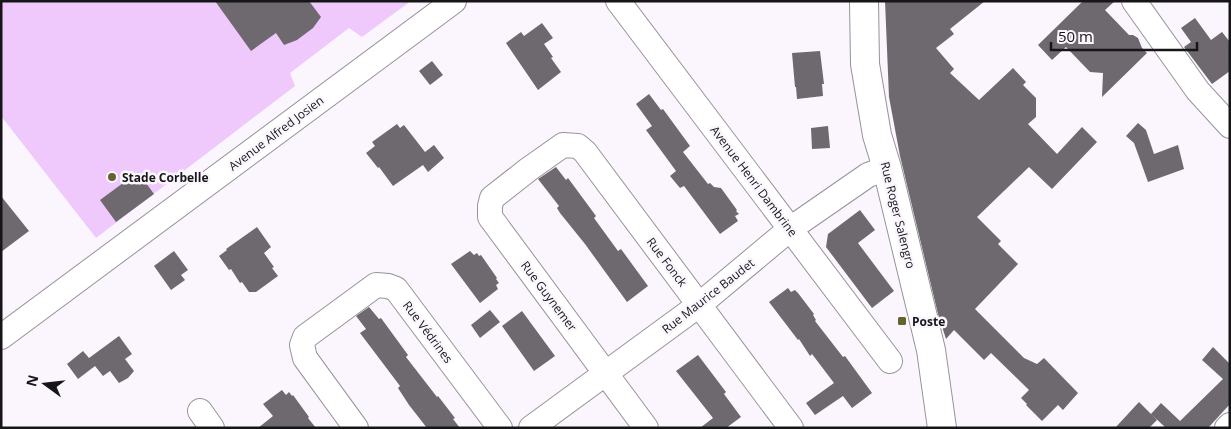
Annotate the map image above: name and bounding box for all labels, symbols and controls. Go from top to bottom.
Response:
scale bar [1051,20,1197,52]
text: 50 m [1058,26,1093,46]
street label: Avenue Alfred Josien [225,92,327,174]
street label: Avenue Henri Dambrine [707,122,801,240]
street label: Rue Roger Salengro [877,160,919,270]
place label: Stade Corbelle [122,169,209,186]
marker: Stade Corbelle [106,171,118,183]
street label: Rue Fonck [643,234,691,291]
street label: Rue Maurice Baudet [658,254,758,338]
street label: Rue Guynemer [517,258,581,335]
street label: Rue Védrines [399,297,457,367]
place label: Poste [912,313,945,330]
marker: Poste [896,315,908,327]
north arrow [20,359,70,409]
text: N [21,373,43,388]

